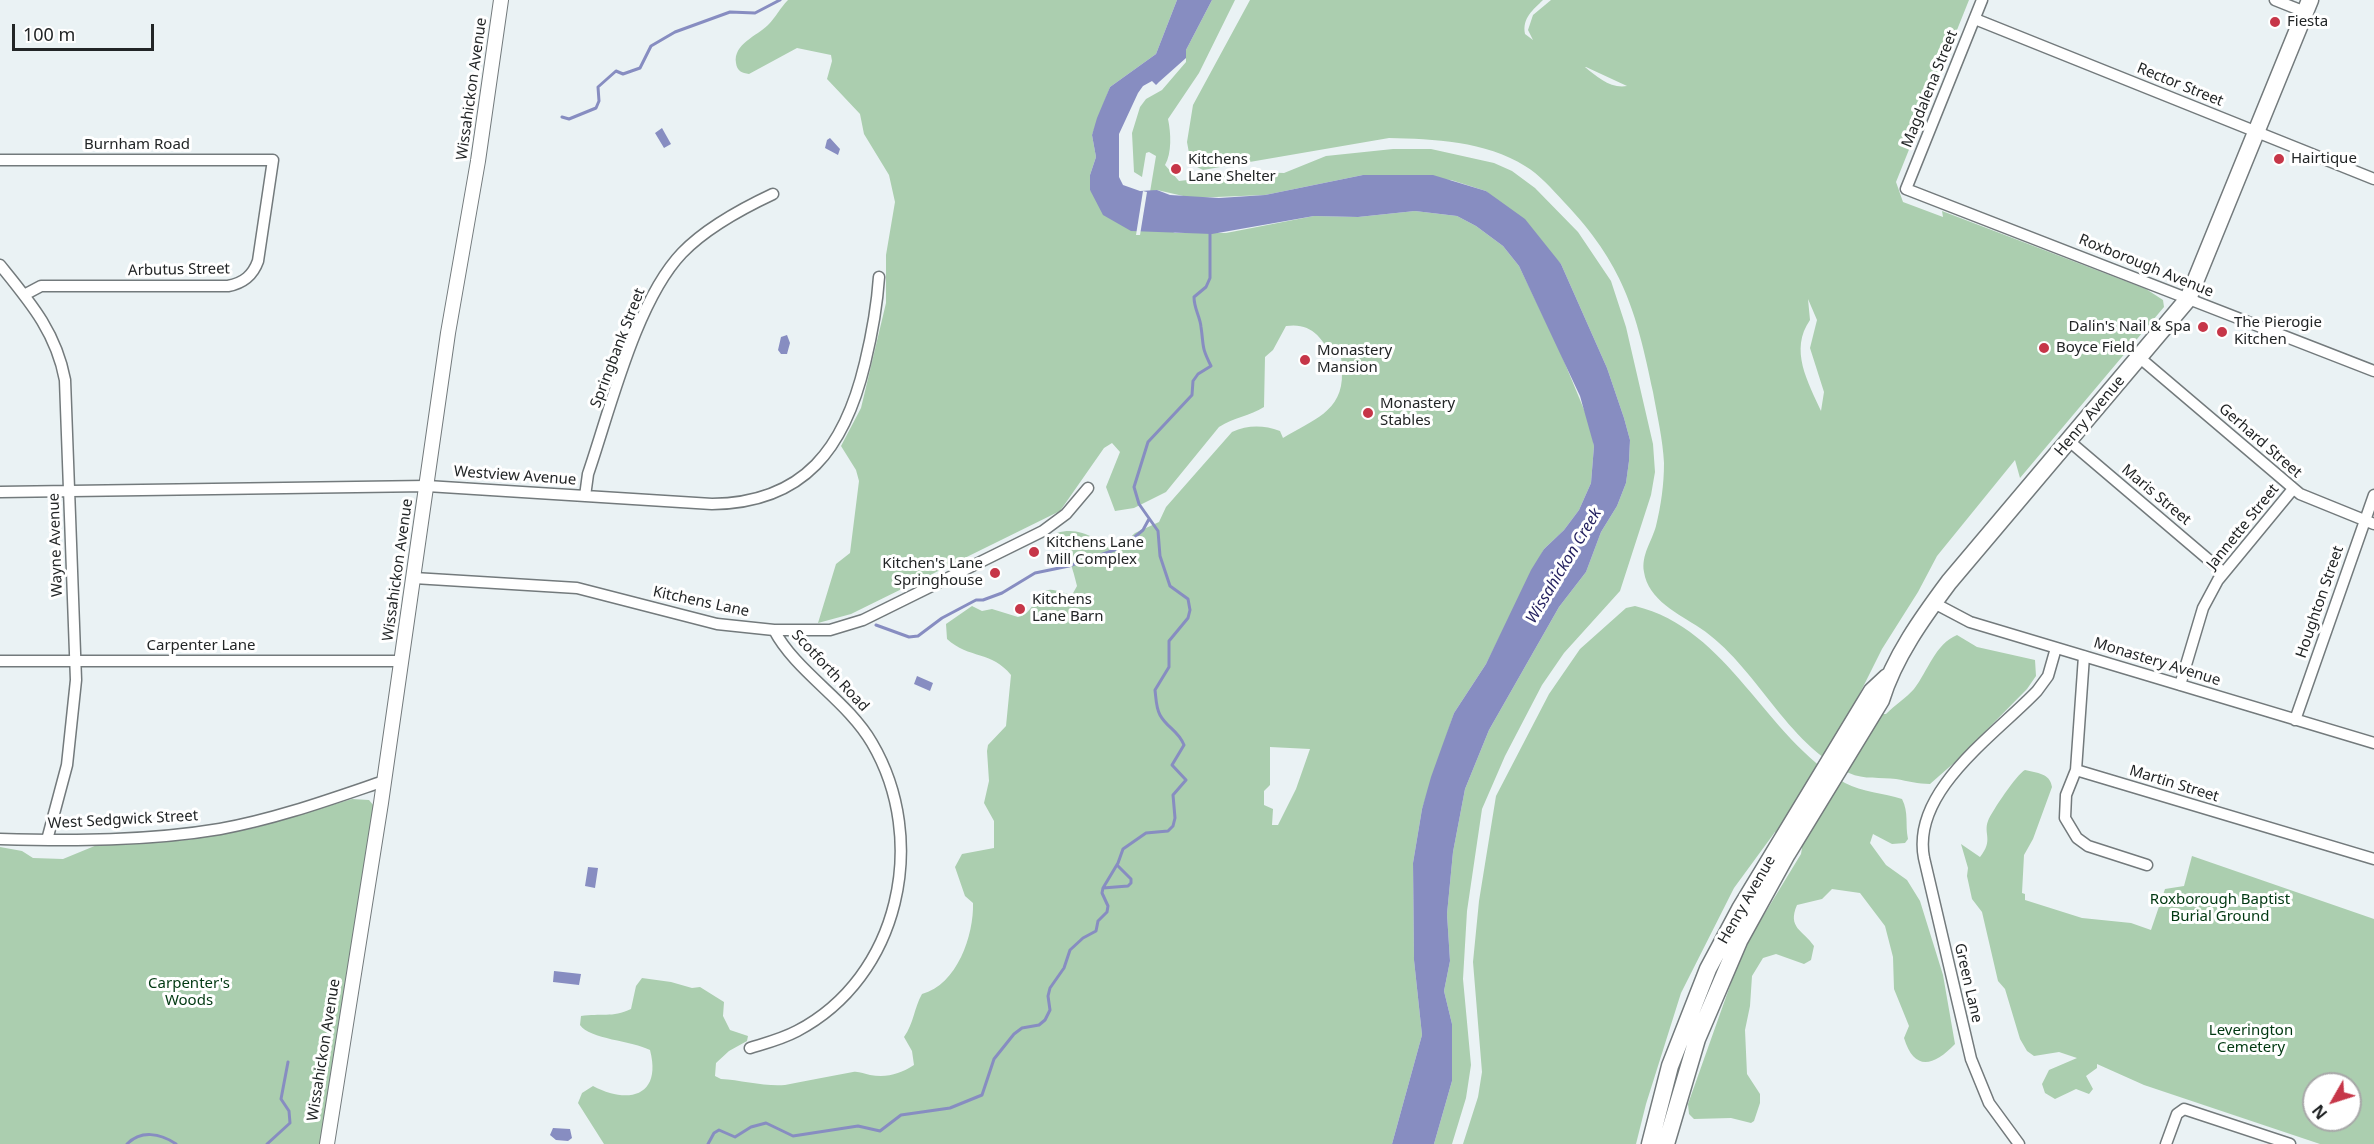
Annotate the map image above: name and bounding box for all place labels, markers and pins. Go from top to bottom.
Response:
place label: Fiesta [2287,13,2328,31]
marker: Fiesta [2268,15,2282,29]
place label: Hairtique [2291,150,2357,168]
place label: Kitchens Lane Shelter [1188,151,1276,186]
marker: Hairtique [2272,152,2286,166]
marker: Kitchens Lane Shelter [1169,162,1183,176]
place label: The Pierogie Kitchen [2234,314,2322,349]
place label: Dalin's Nail & Spa [2069,318,2191,336]
marker: Dalin's Nail & Spa [2196,320,2210,334]
marker: The Pierogie Kitchen [2215,325,2229,339]
place label: Boyce Field [2056,339,2135,357]
marker: Boyce Field [2037,341,2051,355]
place label: Monastery Mansion [1317,342,1392,377]
marker: Monastery Mansion [1298,353,1312,367]
place label: Monastery Stables [1380,395,1455,430]
marker: Monastery Stables [1361,406,1375,420]
place label: Kitchens Lane Mill Complex [1046,534,1144,569]
marker: Kitchens Lane Mill Complex [1027,545,1041,559]
place label: Kitchen's Lane Springhouse [882,555,983,590]
marker: Kitchen's Lane Springhouse [988,566,1002,580]
place label: Kitchens Lane Barn [1032,591,1104,626]
marker: Kitchens Lane Barn [1013,602,1027,616]

